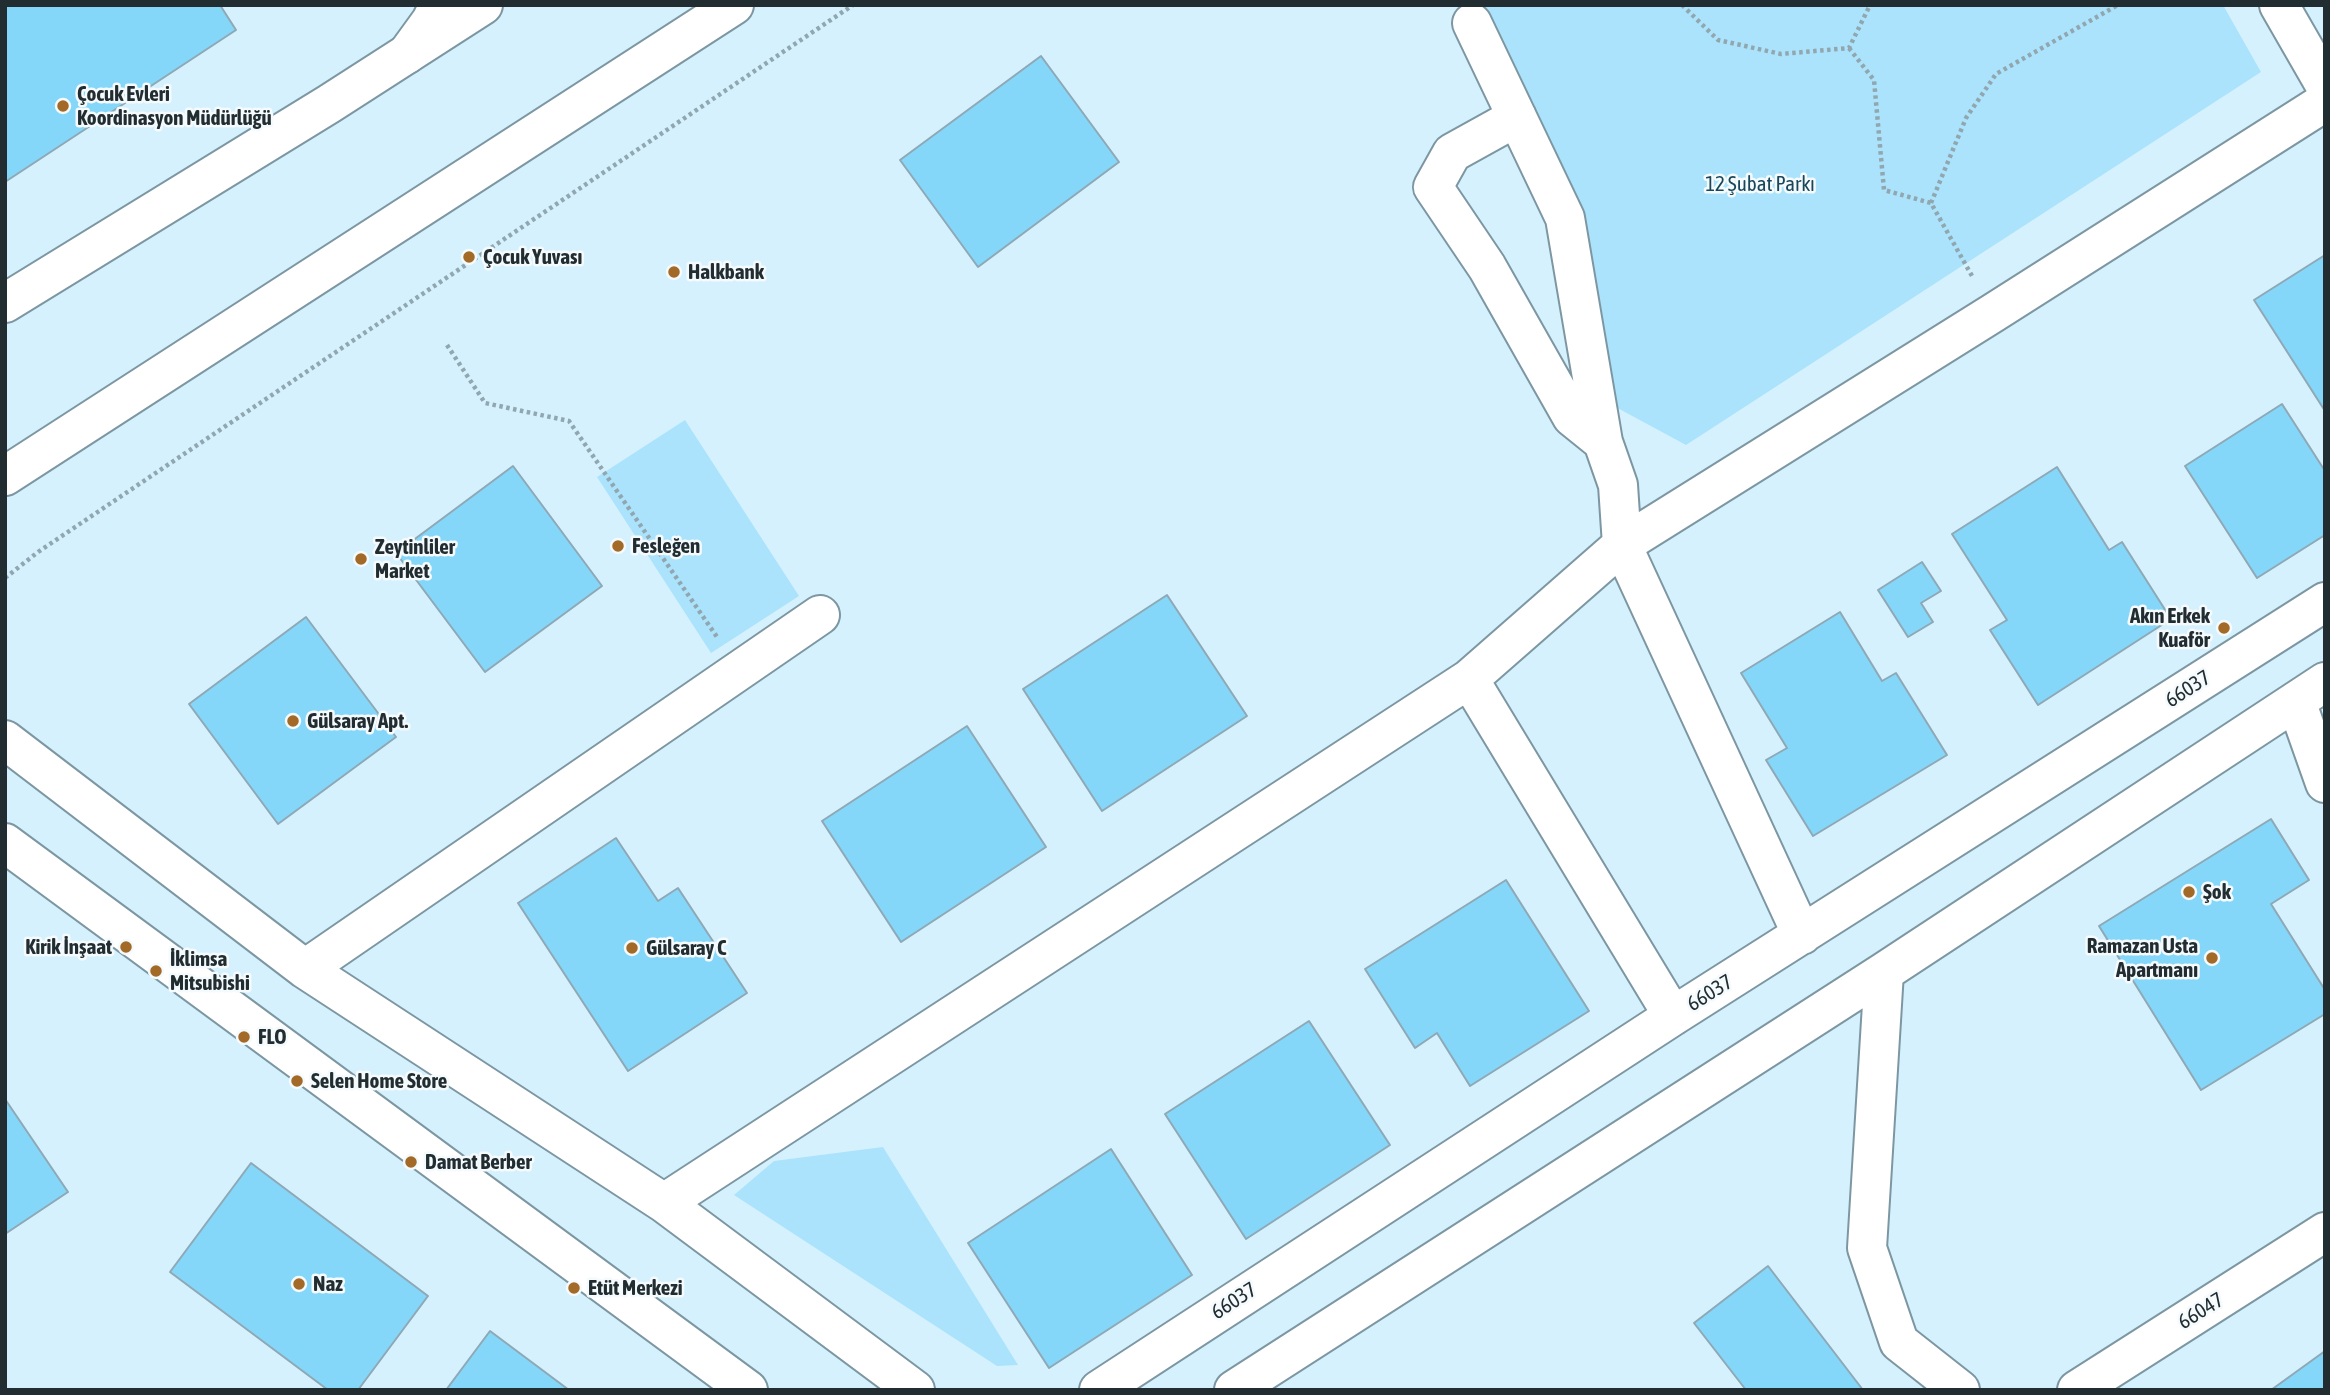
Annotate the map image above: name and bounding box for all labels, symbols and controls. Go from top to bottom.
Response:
place label: Çocuk Evleri Koordinasyon Müdürlüğü [77,81,272,131]
marker: Çocuk Evleri Koordinasyon Müdürlüğü [55,98,71,114]
park label: 12 Şubat Parkı [1705,171,1815,197]
place label: Çocuk Yuvası [483,244,582,270]
marker: Çocuk Yuvası [461,249,477,265]
place label: Halkbank [688,259,764,285]
marker: Halkbank [666,264,682,280]
place label: Fesleğen [632,533,700,559]
place label: Zeytinliler Market [375,534,455,584]
marker: Fesleğen [610,538,626,554]
marker: Zeytinliler Market [353,551,369,567]
place label: Akın Erkek Kuaför [2130,603,2210,653]
marker: Akın Erkek Kuaför [2216,620,2232,636]
street label: 66037 [2160,665,2216,713]
place label: Gülsaray Apt. [307,708,408,734]
marker: Gülsaray Apt. [285,713,301,729]
place label: Şok [2203,879,2231,905]
marker: Şok [2181,884,2197,900]
place label: Ramazan Usta Apartmanı [2087,933,2198,983]
place label: Kirik İnşaat [25,934,112,960]
place label: Gülsaray C [646,935,727,961]
marker: Kirik İnşaat [118,939,134,955]
marker: Gülsaray C [624,940,640,956]
place label: İklimsa Mitsubishi [170,946,250,996]
marker: Ramazan Usta Apartmanı [2204,950,2220,966]
marker: İklimsa Mitsubishi [148,963,164,979]
street label: 66037 [1682,969,1738,1017]
place label: FLO [258,1024,286,1050]
marker: FLO [236,1029,252,1045]
place label: Selen Home Store [311,1068,447,1094]
marker: Selen Home Store [289,1073,305,1089]
place label: Damat Berber [425,1149,532,1175]
marker: Damat Berber [403,1154,419,1170]
place label: Naz [313,1271,343,1297]
place label: Etüt Merkezi [588,1275,683,1301]
marker: Naz [291,1276,307,1292]
street label: 66037 [1206,1277,1262,1325]
marker: Etüt Merkezi [566,1280,582,1296]
street label: 66047 [2173,1287,2229,1335]

